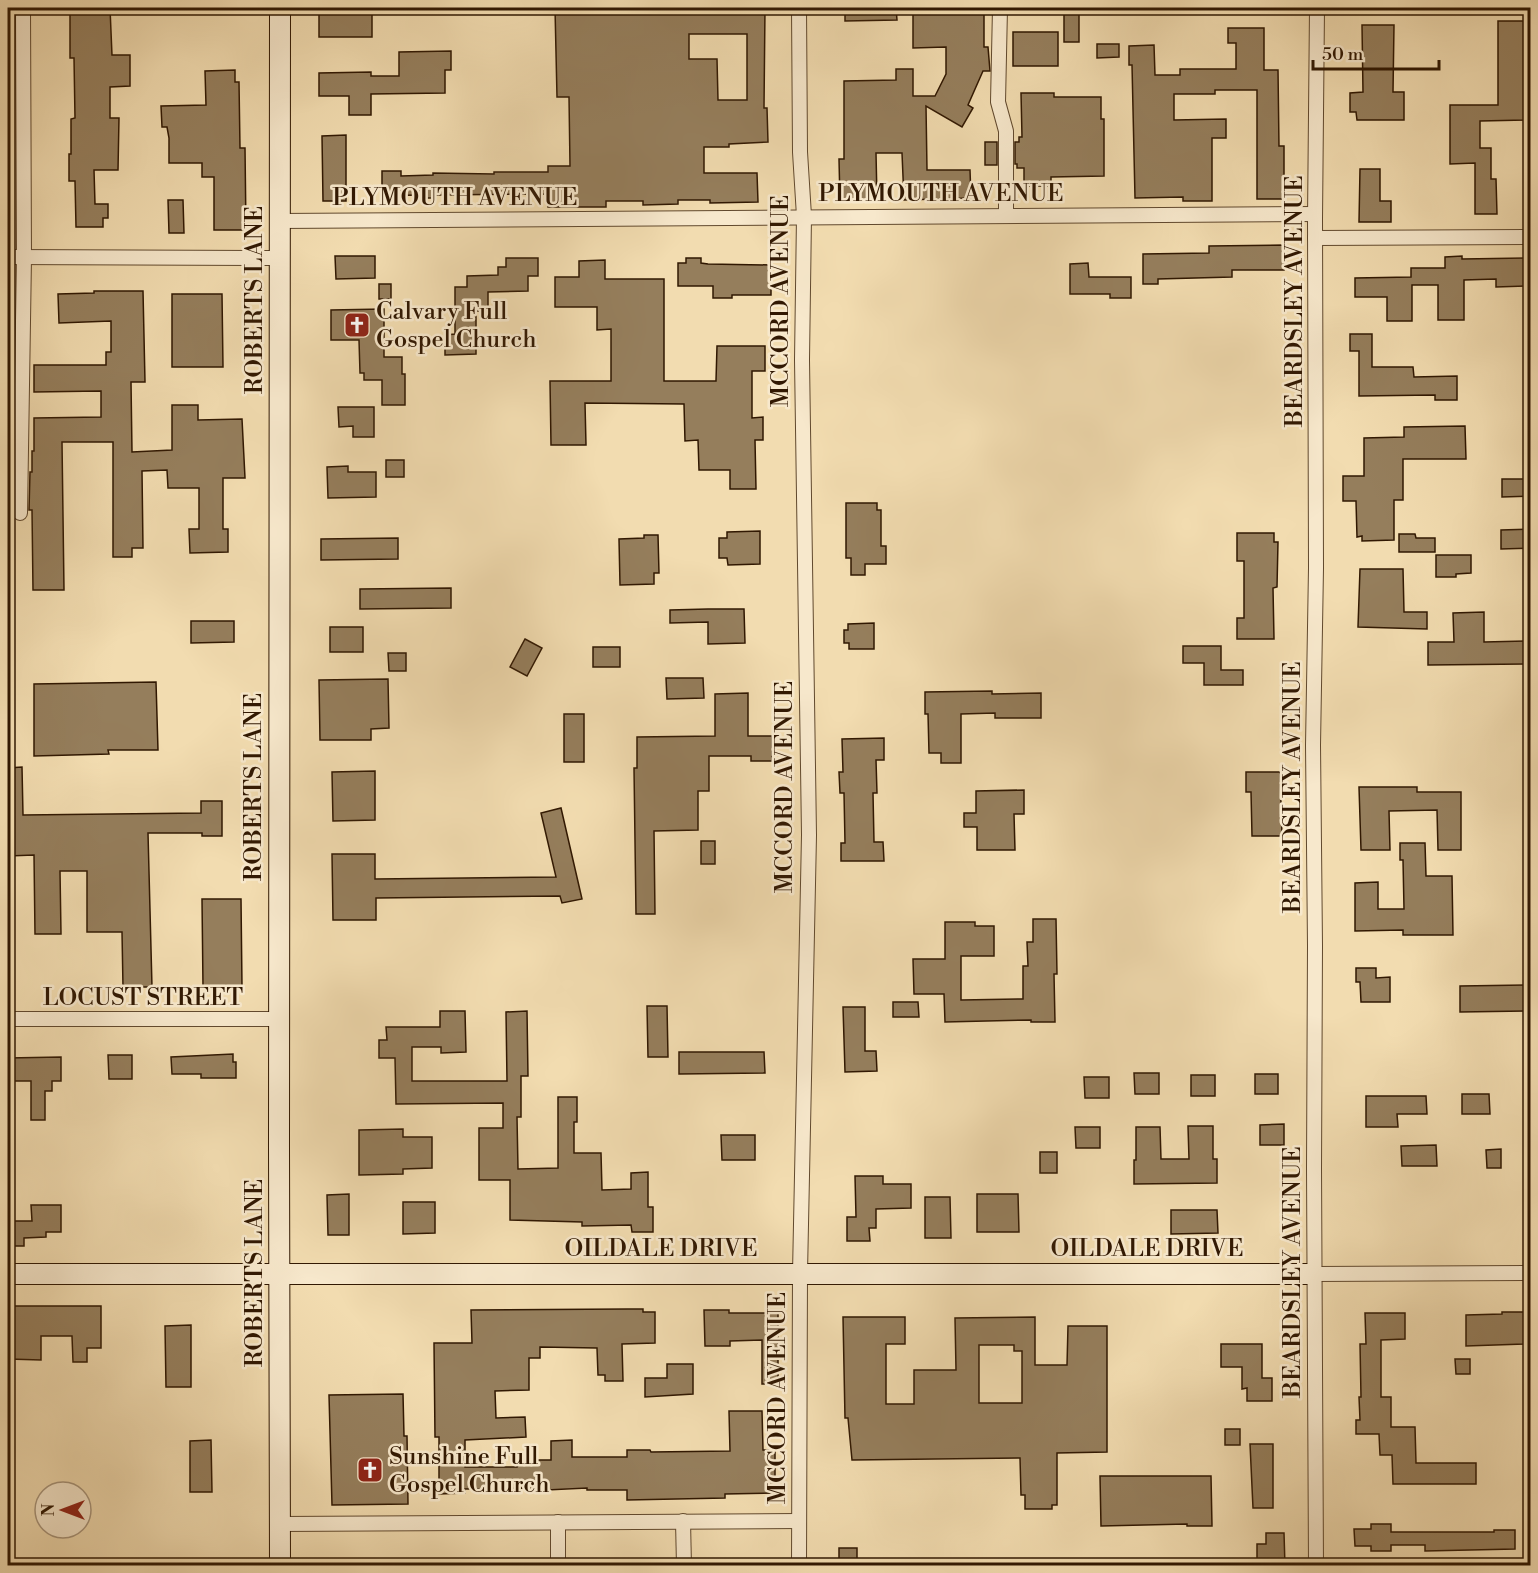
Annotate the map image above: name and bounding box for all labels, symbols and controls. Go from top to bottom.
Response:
scale bar [1313,33,1439,71]
text: 50 m [1322,43,1364,66]
street label: BEARDSLEY AVENUE [1280,175,1310,428]
street label: PLYMOUTH AVENUE [818,179,1064,209]
street label: PLYMOUTH AVENUE [332,183,578,213]
street label: MCCORD AVENUE [766,195,796,407]
street label: ROBERTS LANE [240,206,270,394]
place label: Calvary Full Gospel Church [376,297,537,355]
church icon: Calvary Full Gospel Church [342,310,372,340]
street label: BEARDSLEY AVENUE [1278,661,1308,914]
street label: MCCORD AVENUE [770,681,800,893]
street label: ROBERTS LANE [239,693,269,881]
street label: LOCUST STREET [43,983,243,1013]
street label: BEARDSLEY AVENUE [1278,1146,1308,1399]
street label: ROBERTS LANE [240,1179,270,1367]
street label: OILDALE DRIVE [564,1234,758,1264]
street label: OILDALE DRIVE [1050,1234,1244,1264]
street label: MCCORD AVENUE [763,1292,793,1504]
place label: Sunshine Full Gospel Church [389,1442,550,1500]
church icon: Sunshine Full Gospel Church [355,1455,385,1485]
north arrow [33,1480,93,1540]
text: N [39,1503,59,1516]

